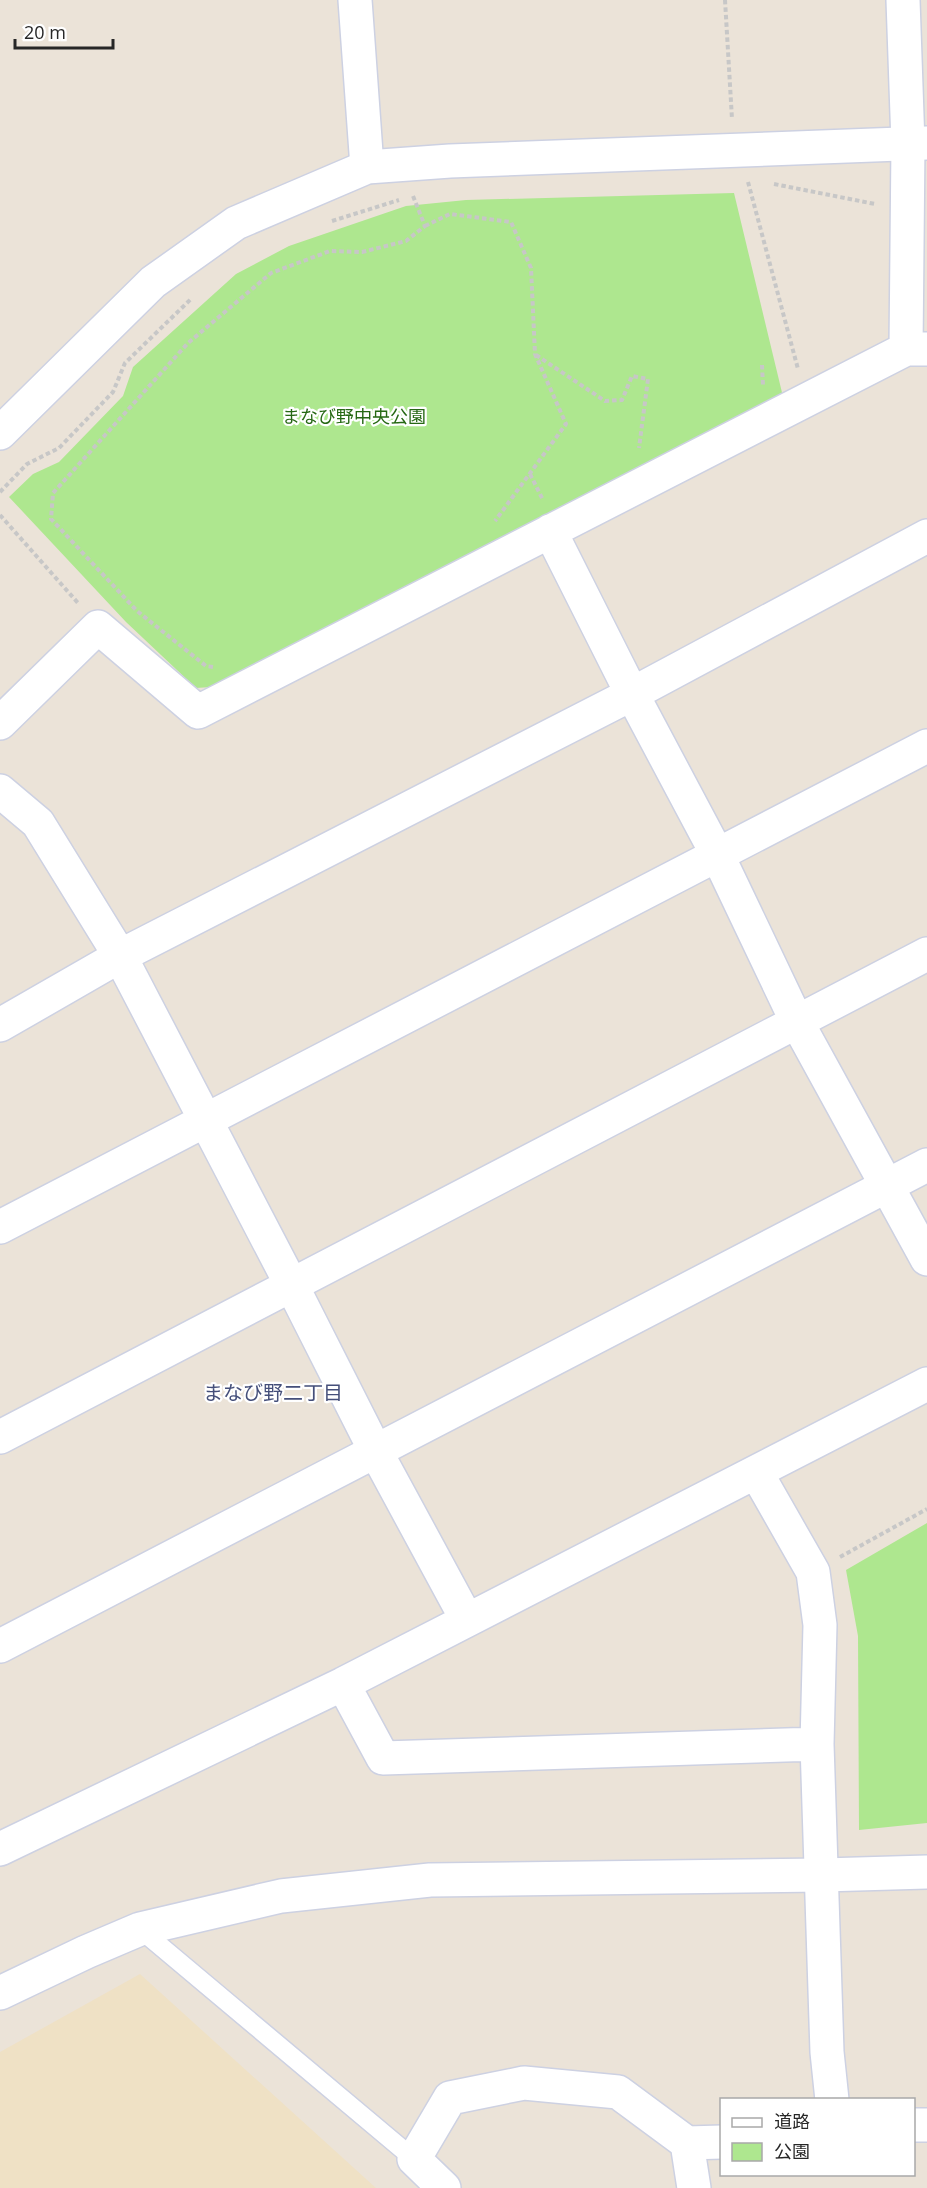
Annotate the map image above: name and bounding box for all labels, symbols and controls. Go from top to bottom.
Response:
scale bar [15,12,112,50]
text: 20 m [24,20,66,44]
park label: まなび野中央公園 [282,404,426,428]
district label: まなび野二丁目 [203,1379,343,1406]
legend [720,2098,915,2176]
text: 道路 [774,2109,810,2133]
text: 公園 [774,2139,810,2163]

